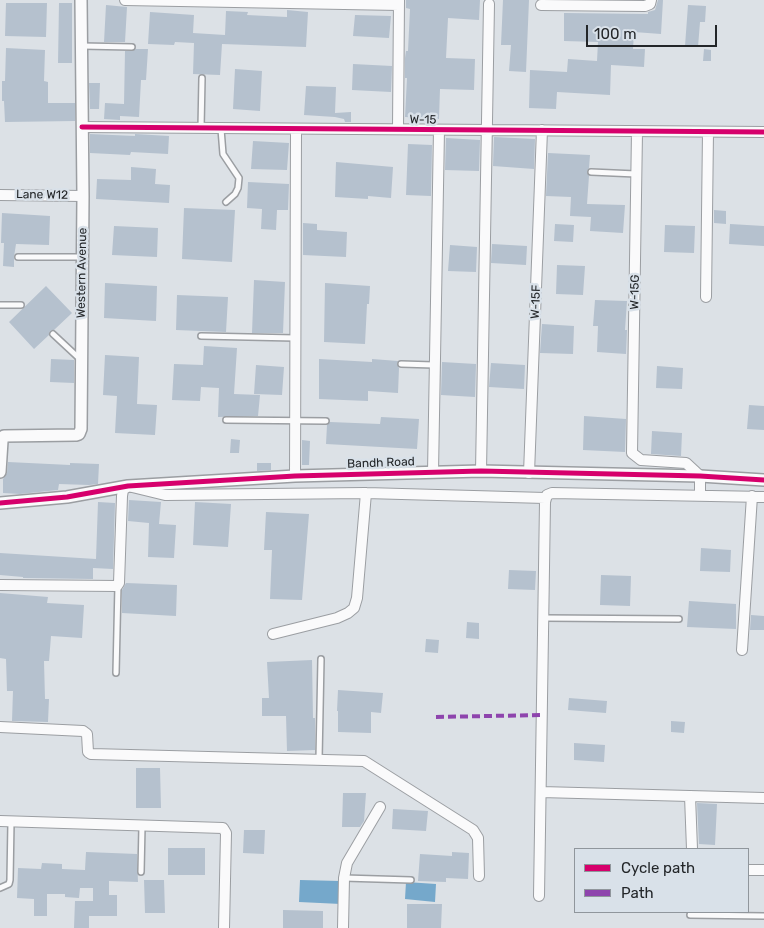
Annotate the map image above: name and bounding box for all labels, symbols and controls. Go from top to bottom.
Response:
scale bar [589,15,720,47]
text: 100 m [594,25,636,43]
street label: W-15 [409,113,437,127]
street label: Lane W12 [16,187,68,203]
street label: Western Avenue [74,228,90,318]
street label: W-15G [627,274,643,310]
street label: W-15F [528,285,544,319]
street label: Bandh Road [347,455,415,471]
legend [574,848,749,913]
text: Cycle path [621,859,695,877]
text: Path [621,884,654,902]

